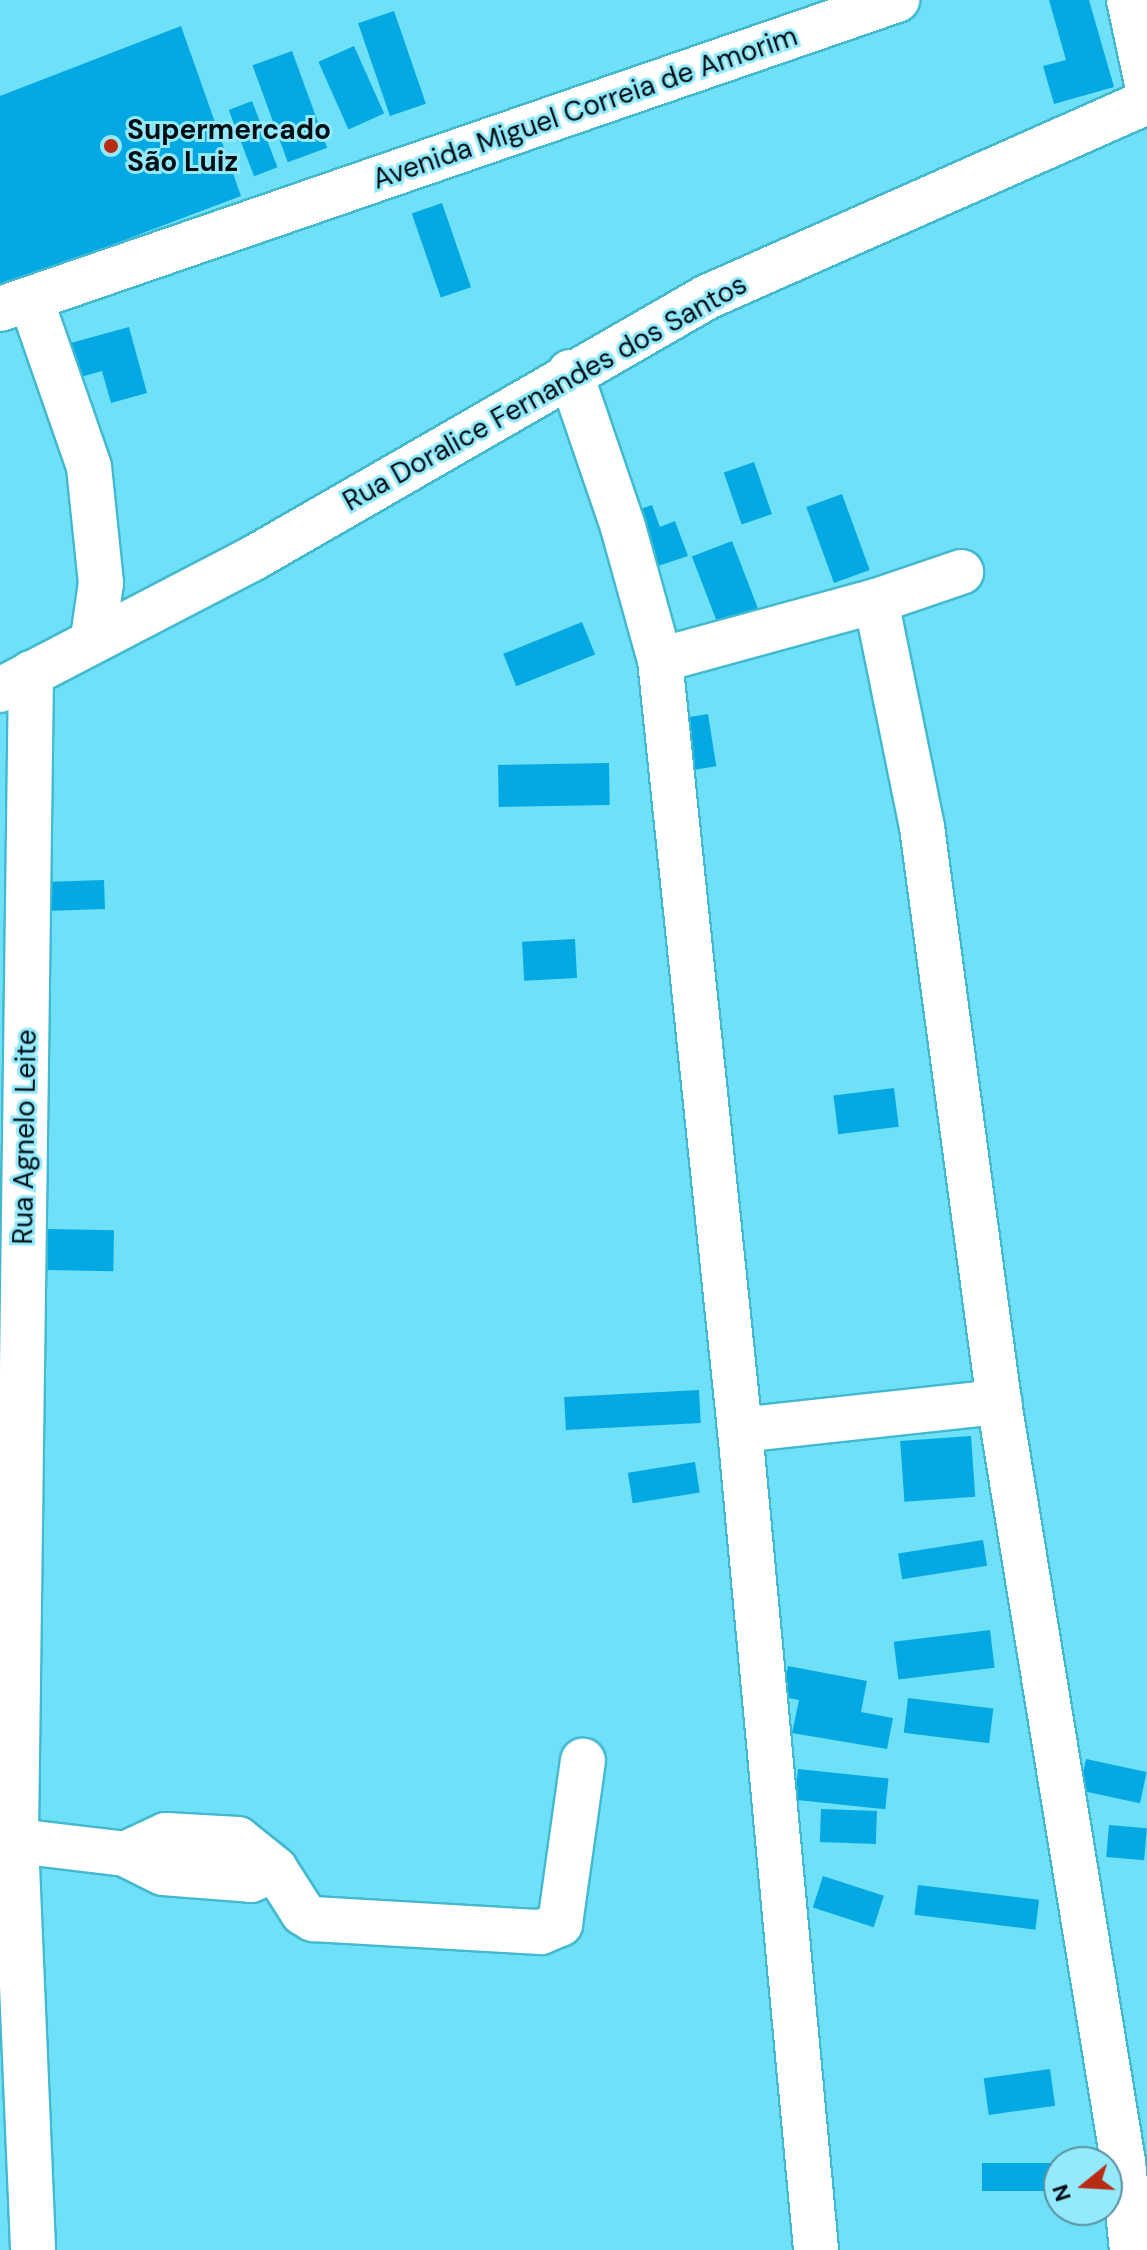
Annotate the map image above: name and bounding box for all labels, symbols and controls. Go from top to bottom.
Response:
street label: Avenida Miguel Correia de Amorim [368,19,802,197]
place label: Supermercado São Luiz [127,113,331,179]
marker: Supermercado São Luiz [102,137,120,155]
street label: Rua Doralice Fernandes dos Santos [337,268,753,518]
street label: Rua Agnelo Leite [6,1029,44,1245]
north arrow [1043,2146,1123,2226]
text: N [1045,2181,1078,2205]

